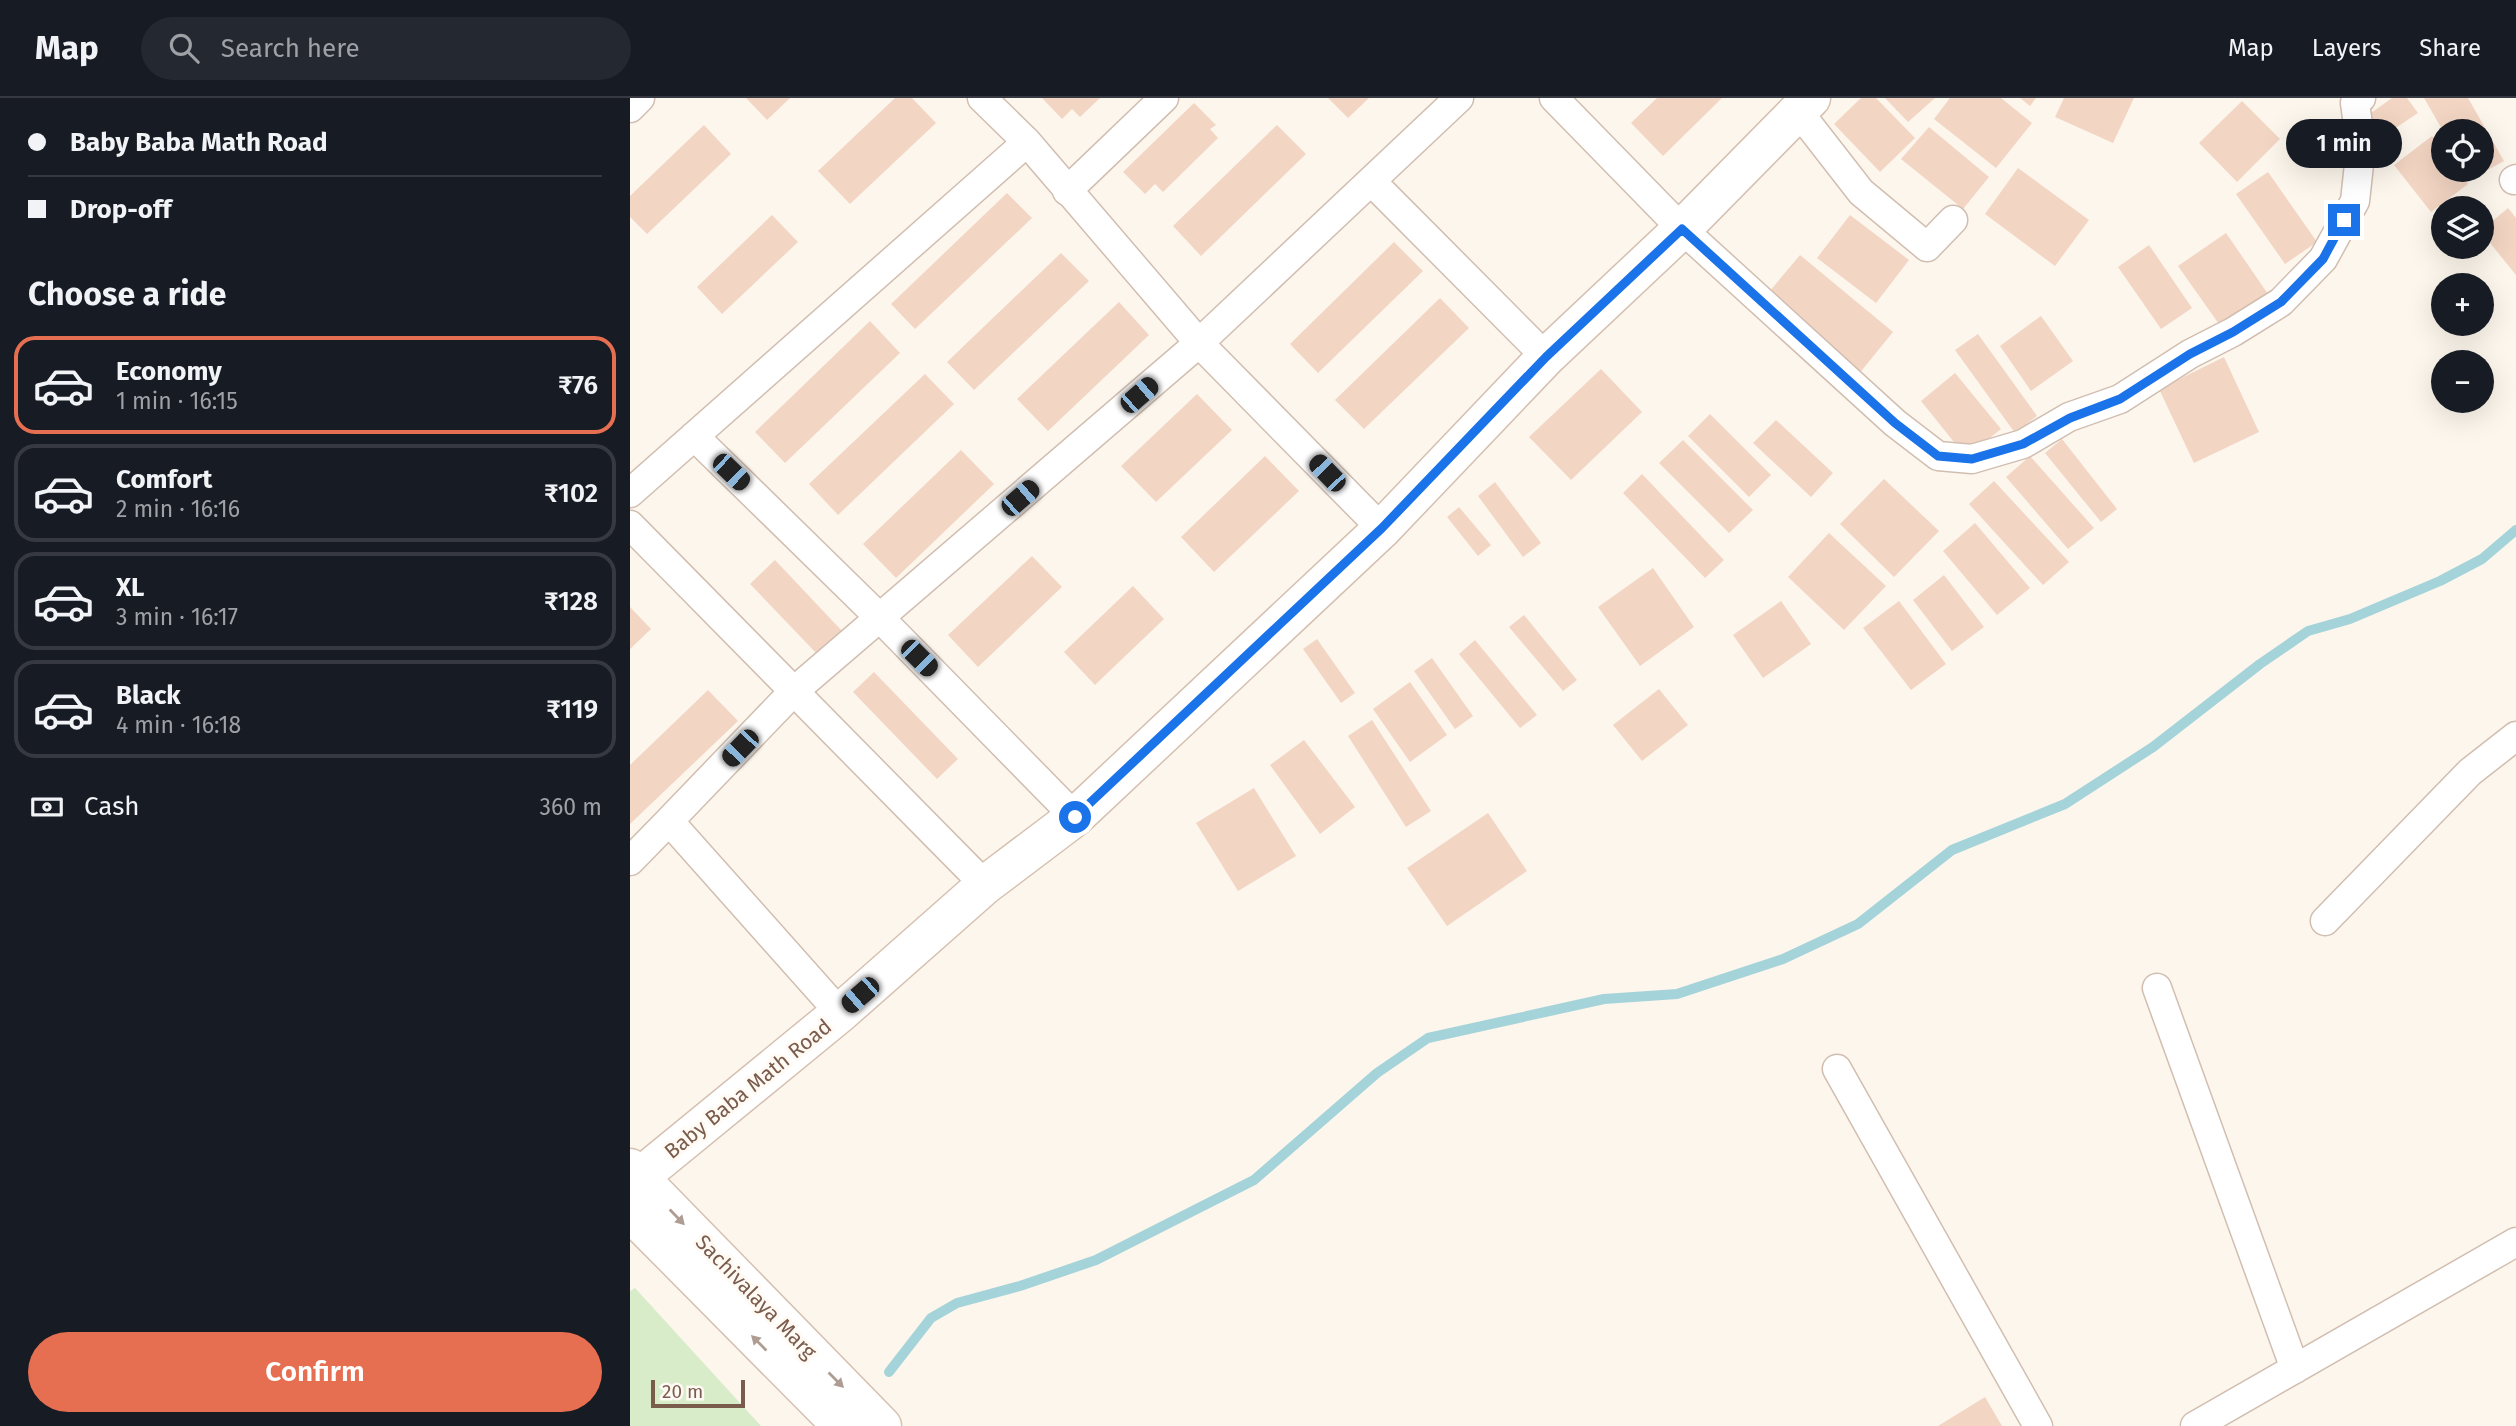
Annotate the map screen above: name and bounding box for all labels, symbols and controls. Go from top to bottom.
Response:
search box [141,17,631,80]
text: Map [35,28,99,68]
icon: search [165,29,203,67]
text: Search here [221,33,360,64]
text: Map [2228,34,2274,62]
text: Layers [2312,34,2381,62]
text: Share [2419,34,2481,62]
callout: 1 min [2286,118,2402,167]
map controls [2431,119,2494,413]
button: locate [2431,119,2494,182]
text: Baby Baba Math Road [70,127,328,158]
text: 1 min [2316,129,2372,157]
text: Drop-off [70,194,172,225]
button: layers [2431,196,2494,259]
route end [2328,204,2360,236]
button: + [2431,273,2494,336]
text: Choose a ride [28,275,226,313]
button: − [2431,350,2494,413]
icon: car [32,354,95,417]
text: Economy [116,356,222,387]
text: ₹76 [558,370,598,401]
car [1117,373,1162,417]
text: 1 min · 16:15 [116,387,238,415]
car [709,450,754,494]
car [1305,451,1350,495]
icon: car [32,462,95,525]
text: Comfort [116,464,212,495]
car [998,476,1043,520]
text: ₹102 [544,478,598,509]
text: 2 min · 16:16 [116,495,240,523]
icon: car [32,570,95,633]
text: XL [116,572,144,603]
text: ₹128 [544,586,598,617]
text: 3 min · 16:17 [116,603,238,631]
car [897,636,942,680]
icon: car [32,678,95,741]
text: Black [116,680,181,711]
text: ₹119 [546,694,598,725]
text: 4 min · 16:18 [116,711,241,739]
car [718,726,763,770]
icon: cash [28,788,66,826]
text: Cash [84,791,140,822]
text: 360 m [540,793,602,821]
route start [1059,801,1091,833]
car [838,973,883,1017]
street label: Baby Baba Math Road [659,1014,837,1164]
one-way arrow [669,1208,685,1225]
street label: Sachivalaya Marg [690,1229,822,1365]
button: Confirm [28,1332,602,1412]
one-way arrow [750,1335,767,1352]
one-way arrow [828,1371,845,1388]
scale bar [651,1377,746,1409]
text: 20 m [662,1380,703,1403]

